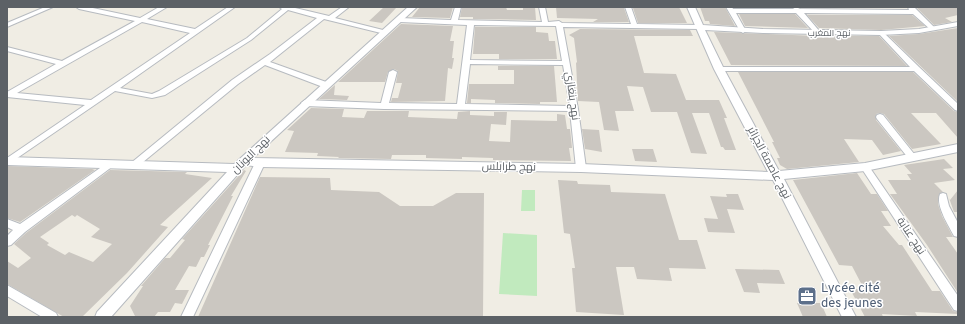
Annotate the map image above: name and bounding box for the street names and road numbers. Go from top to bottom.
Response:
street label: نهج المغرب [808,28,850,39]
street label: نهج بنغازي [561,71,582,121]
street label: نهج عاصمة الجزائر [744,124,794,202]
street label: نهج اليونان [229,133,273,177]
street label: نهج طرابلس [482,160,536,174]
street label: نهج عنابة [893,215,929,257]

